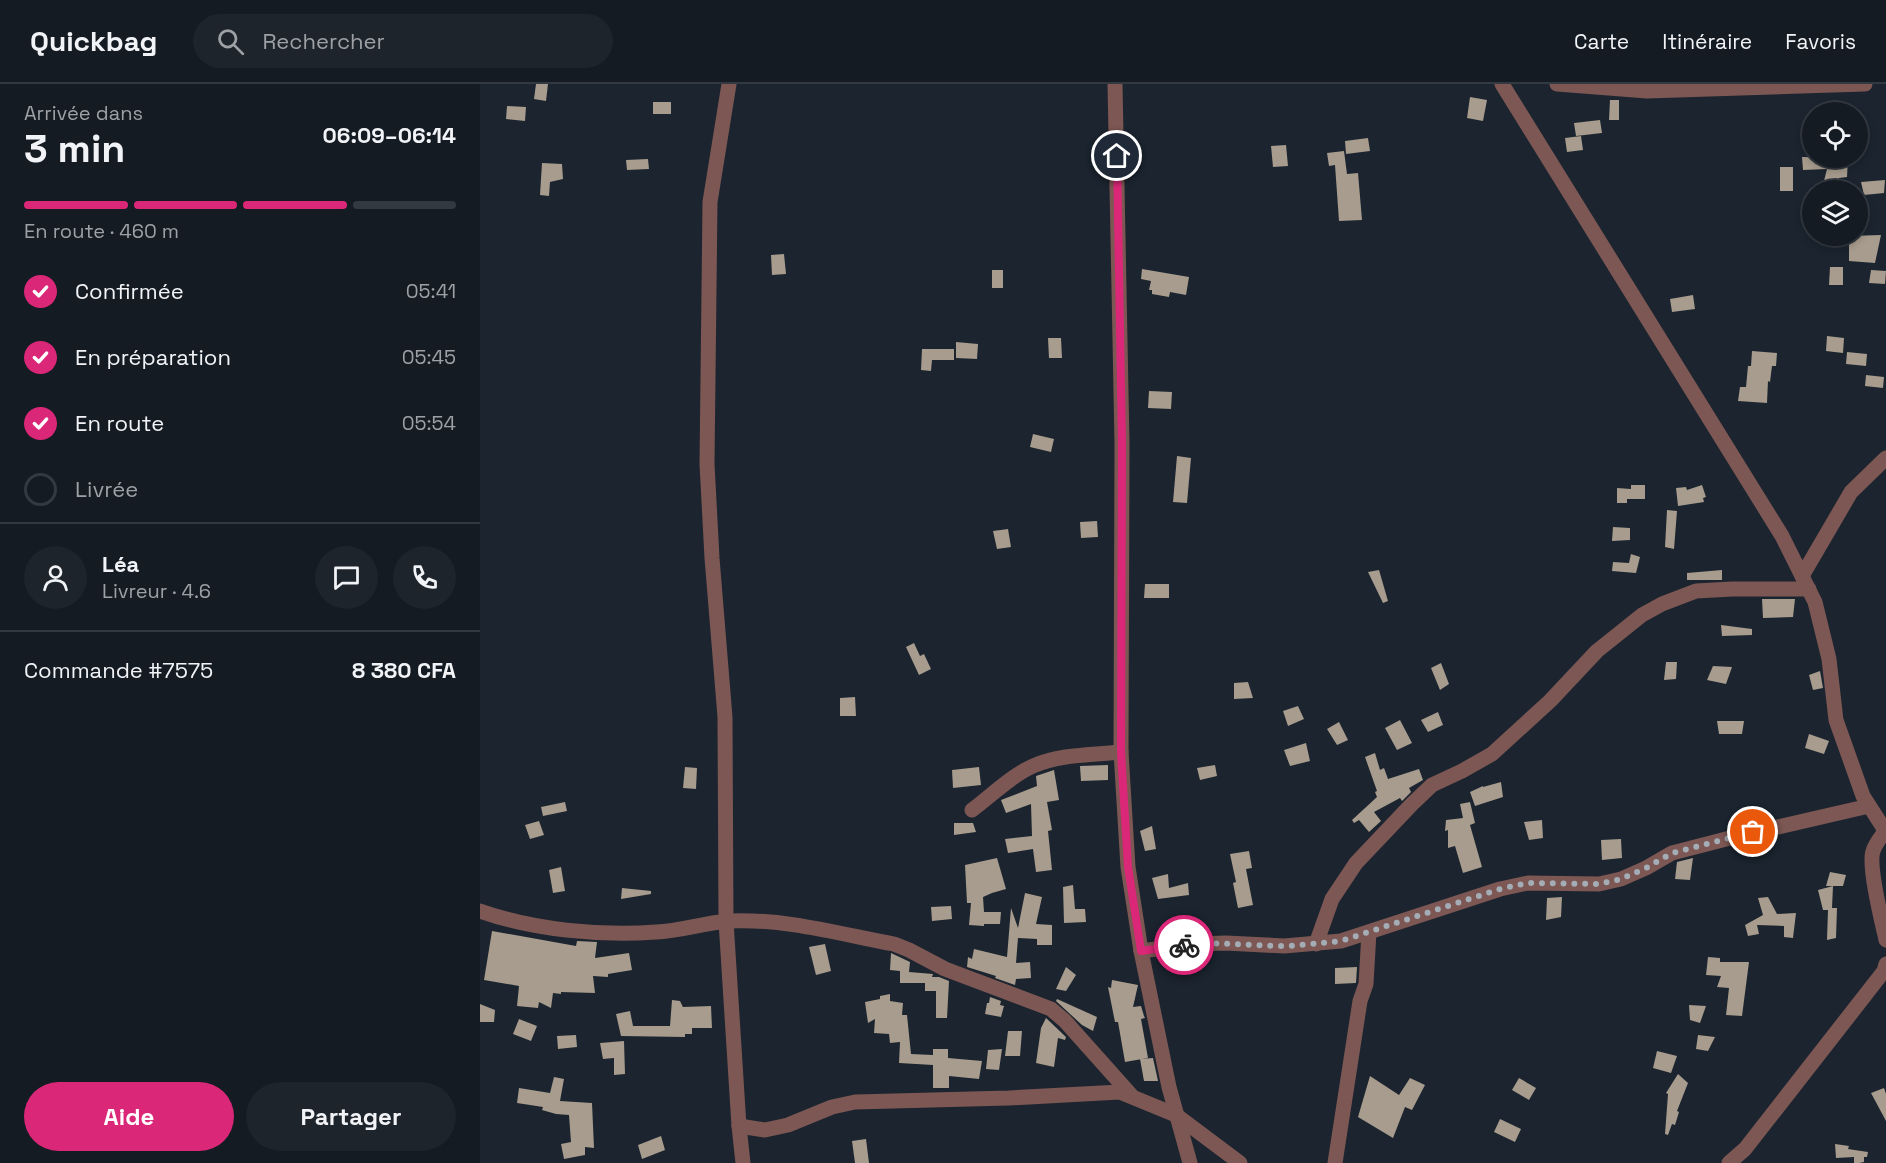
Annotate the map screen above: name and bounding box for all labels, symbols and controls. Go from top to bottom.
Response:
search box [193,14,613,68]
text: Quickbag [30,23,157,59]
icon: search [214,25,247,58]
text: Rechercher [262,27,385,55]
text: Carte [1574,28,1629,55]
text: Itinéraire [1662,28,1752,55]
text: Favoris [1785,28,1856,55]
text: Arrivée dans [24,100,143,126]
map controls [1802,102,1868,246]
button: locate [1802,102,1868,168]
text: 06:09–06:14 [323,121,456,149]
text: 3 min [24,124,125,173]
pin [1091,130,1142,181]
icon: home [1100,139,1133,172]
button: layers [1802,180,1868,246]
text: En route · 460 m [24,218,179,244]
icon: check [24,275,57,308]
text: Confirmée [75,277,184,305]
text: 05:41 [406,278,456,304]
icon: check [24,341,57,374]
text: En préparation [75,343,231,371]
text: 05:45 [402,344,456,370]
icon: check [24,407,57,440]
text: En route [75,409,164,437]
text: 05:54 [402,410,456,436]
text: Livrée [75,475,138,503]
button: person [24,546,87,609]
button: chat [315,546,378,609]
button: phone [393,546,456,609]
text: Léa [102,550,139,578]
text: Livreur · 4.6 [102,578,211,604]
text: Commande #7575 [24,656,213,684]
text: 8 380 CFA [352,656,456,684]
pin [1727,806,1778,857]
icon: bag [1736,815,1769,848]
courier [1154,915,1214,975]
icon: bike [1168,929,1201,962]
button: Aide [24,1082,234,1151]
button: Partager [246,1082,456,1151]

